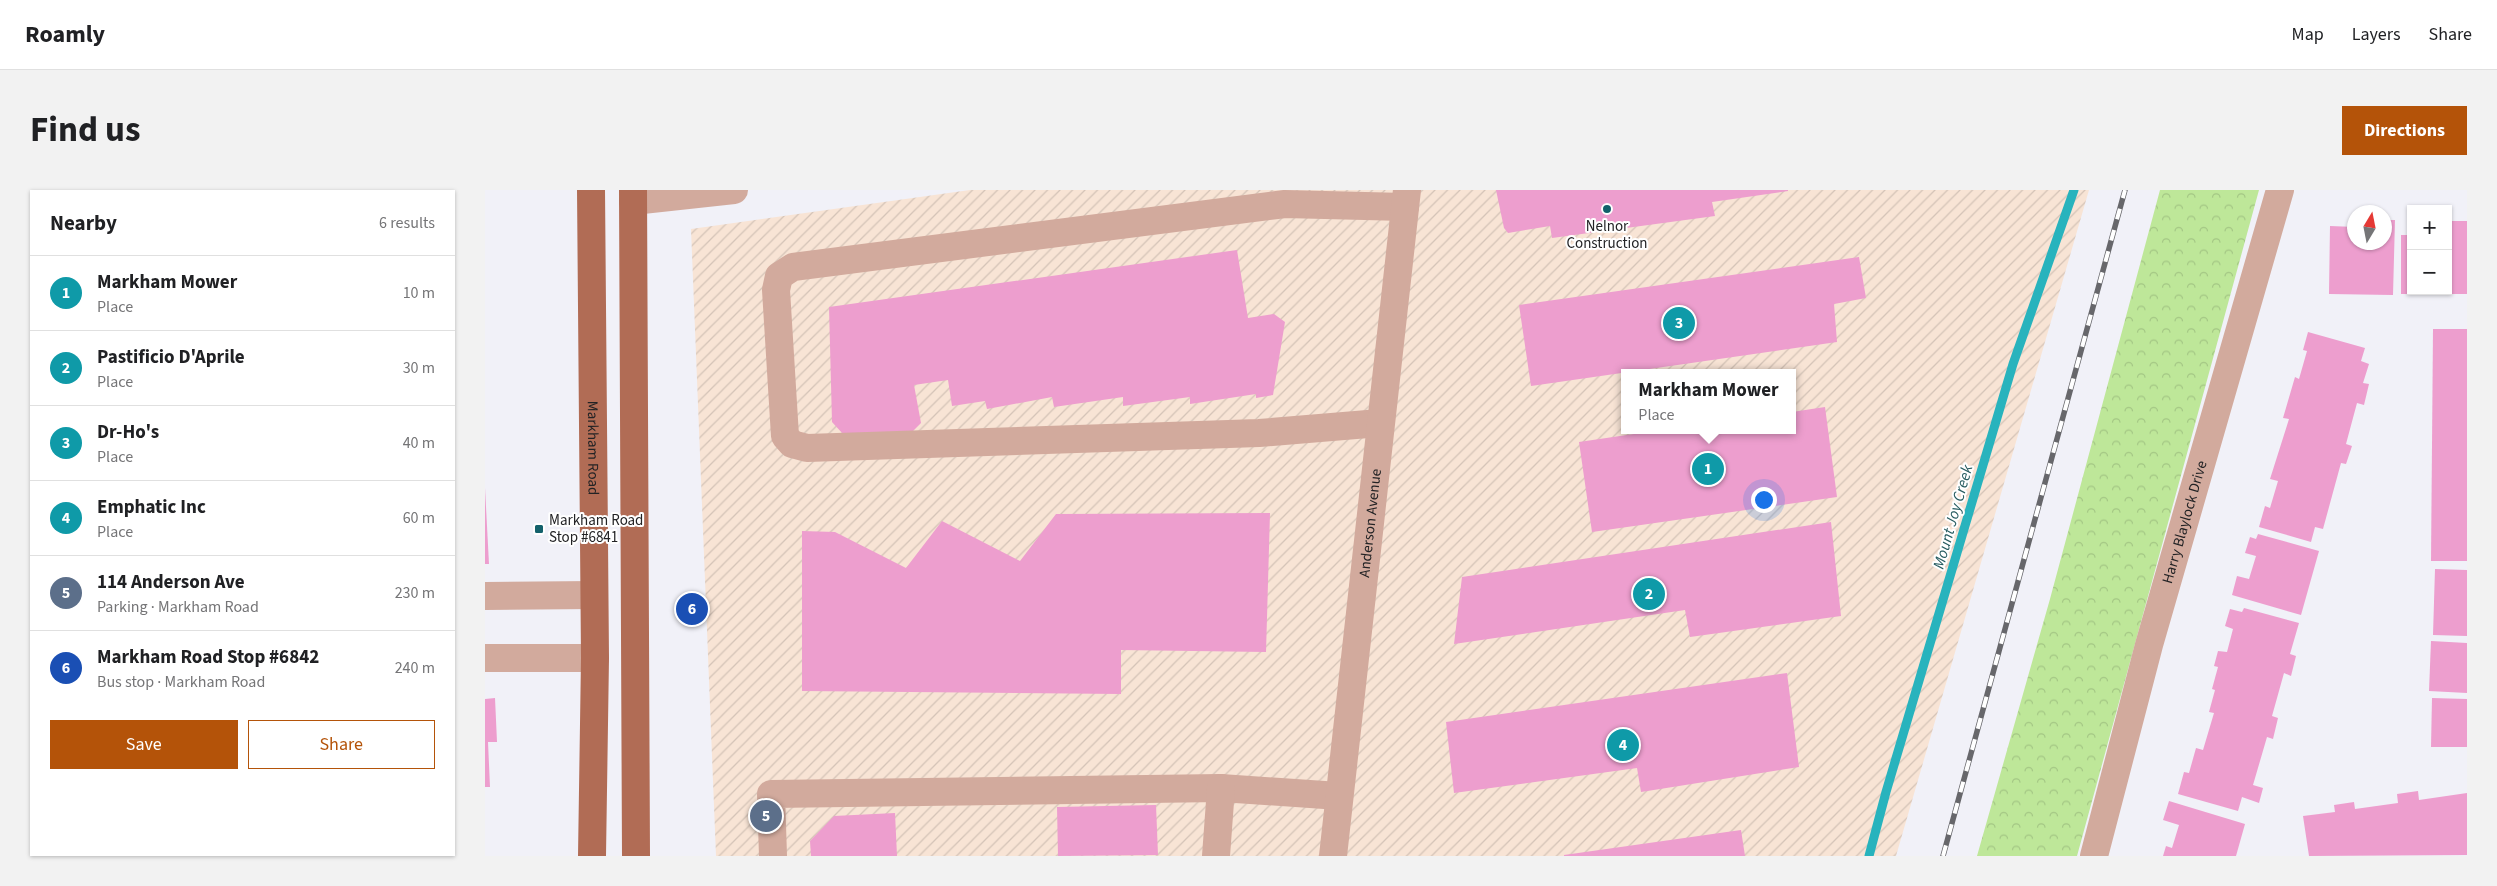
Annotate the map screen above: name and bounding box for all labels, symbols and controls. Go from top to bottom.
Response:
text: Roamly [25,17,105,52]
text: Map [2292,22,2324,47]
text: Layers [2352,22,2401,47]
text: Share [2429,22,2472,47]
text: Find us [30,105,140,155]
button: Directions [2342,106,2467,155]
marker: Nelnor Construction [1601,203,1613,215]
north arrow [2347,205,2392,250]
map controls [2407,205,2452,295]
button: + [2407,205,2452,250]
text: Nearby [50,208,117,238]
text: 6 results [379,212,435,234]
place label: Nelnor Construction [1566,216,1648,254]
button: − [2407,250,2452,295]
text: Markham Mower [97,269,237,296]
text: 1 [62,282,70,304]
text: 10 m [403,282,435,304]
text: Place [97,296,133,318]
pin: 3 [1663,304,1695,342]
text: Pastificio D'Aprile [97,344,245,371]
text: 2 [62,357,70,379]
text: 30 m [403,357,435,379]
popup [1621,369,1796,434]
text: Place [97,371,133,393]
text: Markham Mower [1638,377,1779,404]
street label: Markham Road [582,401,604,495]
text: Place [1638,404,1674,426]
text: Dr-Ho's [97,419,159,446]
text: 3 [62,432,70,454]
text: 40 m [403,432,435,454]
text: Place [97,446,133,468]
pin: 1 [1692,450,1724,488]
street label: Harry Blaylock Drive [2157,458,2212,586]
water label: Mount Joy Creek [1928,462,1978,572]
street label: Anderson Avenue [1354,468,1386,579]
your location [1751,487,1777,513]
text: Emphatic Inc [97,494,206,521]
text: 4 [62,507,70,529]
text: 60 m [403,507,435,529]
place label: Markham Road Stop #6841 [549,510,643,548]
text: Place [97,521,133,543]
marker: Markham Road Stop #6841 [533,523,545,535]
text: 114 Anderson Ave [97,569,245,596]
pin: 2 [1633,575,1665,613]
text: 5 [62,582,70,604]
text: 230 m [395,582,435,604]
pin: 6 [676,590,708,628]
text: Parking · Markham Road [97,596,259,618]
text: Markham Road Stop #6842 [97,644,319,671]
text: 6 [62,657,70,679]
text: 240 m [395,657,435,679]
text: Bus stop · Markham Road [97,671,265,693]
button: Save [50,720,238,769]
button: Share [248,720,435,769]
pin: 4 [1607,726,1639,764]
pin: 5 [750,797,782,835]

